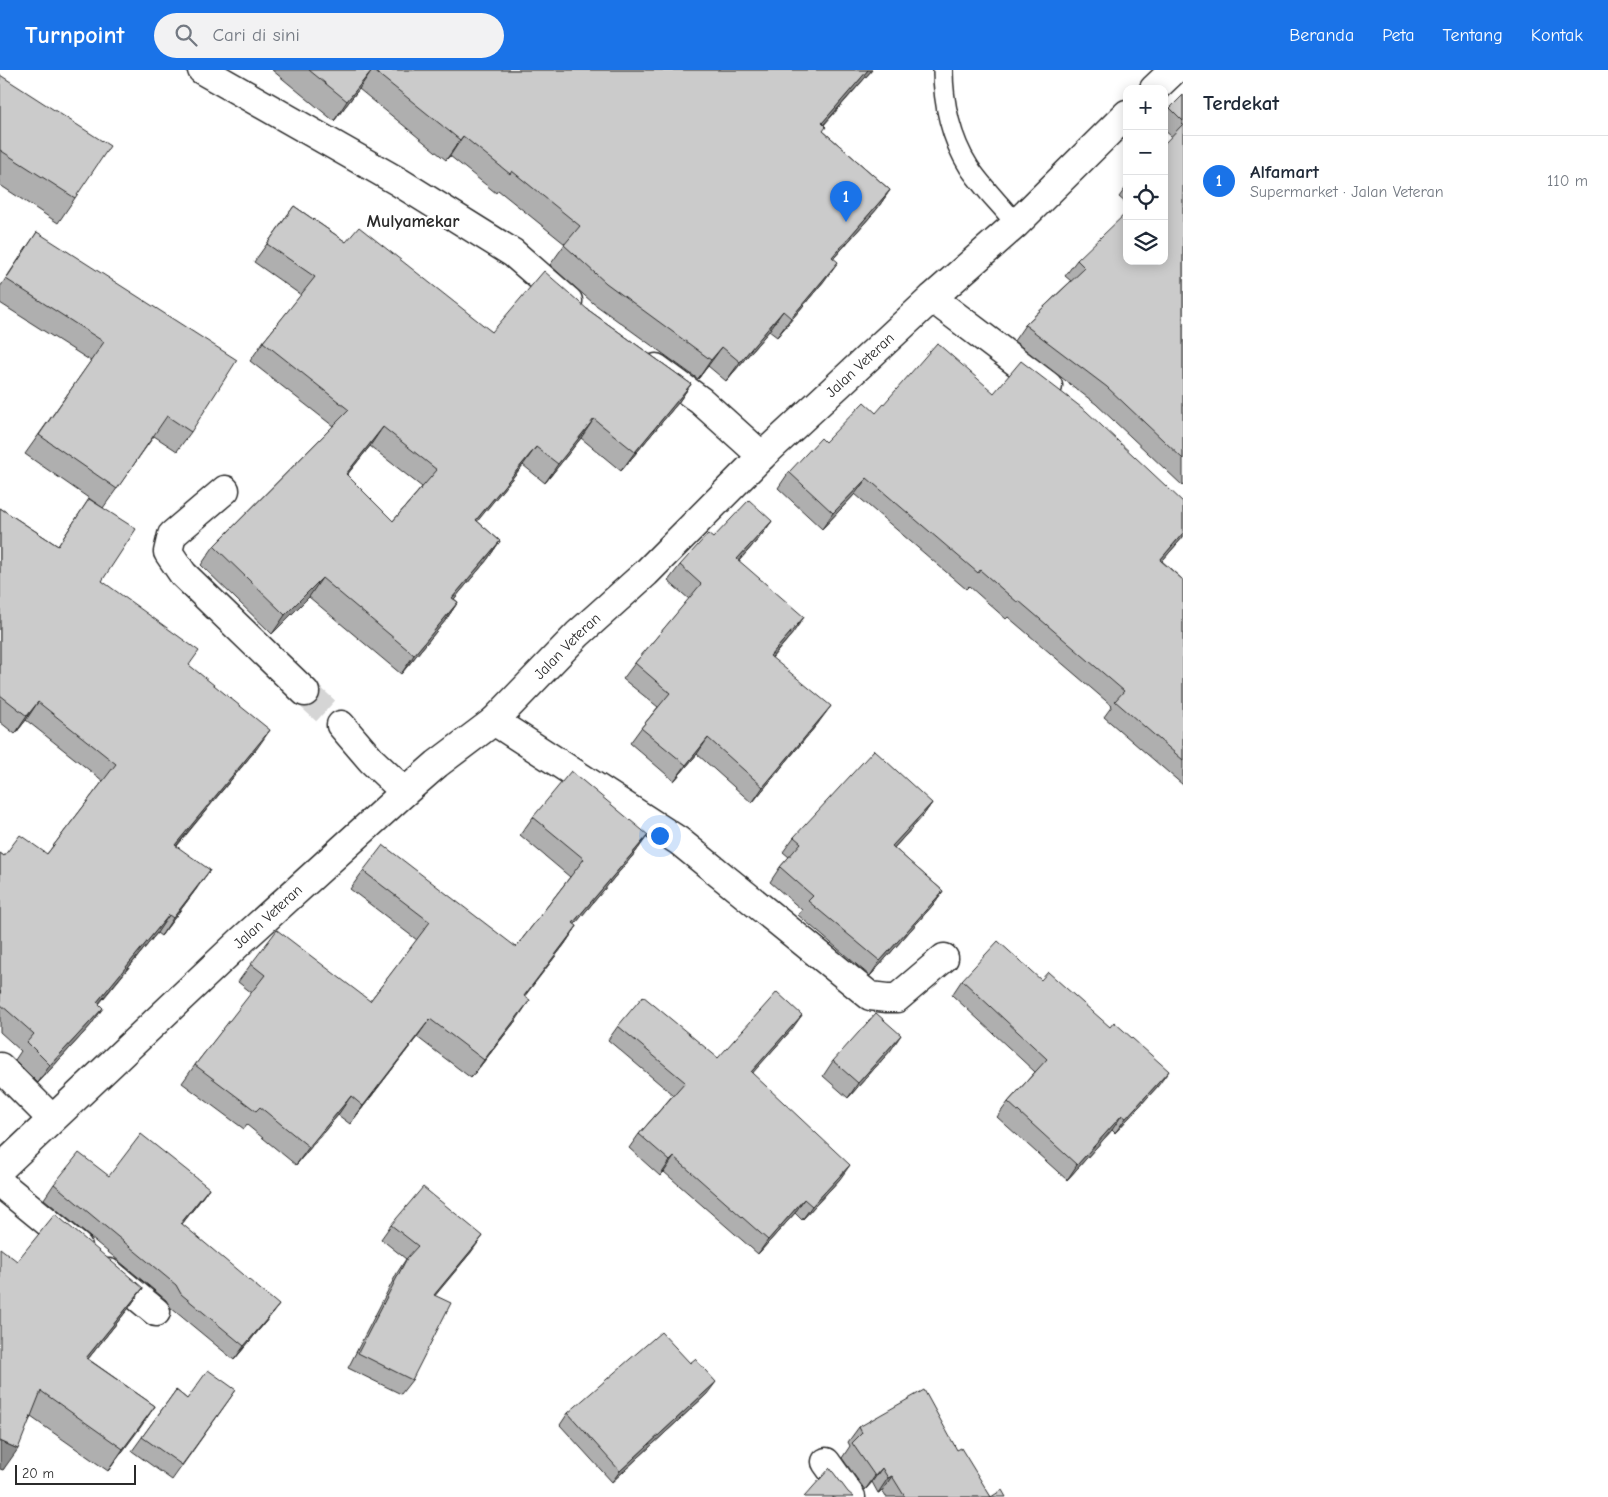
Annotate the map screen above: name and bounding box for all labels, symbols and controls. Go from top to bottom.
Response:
search box [154,13,504,58]
text: Turnpoint [25,21,124,49]
icon: search [172,21,200,49]
text: Cari di sini [212,24,300,46]
text: Beranda [1289,25,1354,46]
text: Peta [1382,25,1414,46]
text: Tentang [1442,25,1503,46]
text: Kontak [1531,25,1583,46]
map controls [1123,85,1168,265]
button: + [1123,85,1168,130]
text: Terdekat [1203,91,1279,115]
button: − [1123,130,1168,175]
text: Alfamart [1250,161,1319,183]
text: 1 [1216,172,1222,190]
text: 110 m [1547,172,1588,190]
button: locate [1123,175,1168,220]
pin: 1 [830,181,862,222]
text: Supermarket · Jalan Veteran [1250,183,1444,201]
district label: Mulyamekar [366,211,460,232]
button: layers [1123,220,1168,265]
street label: Jalan Veteran [822,329,898,401]
street label: Jalan Veteran [530,609,604,683]
your location [647,823,673,849]
street label: Jalan Veteran [230,881,306,952]
scale bar [15,1462,136,1485]
text: 20 m [22,1465,54,1482]

